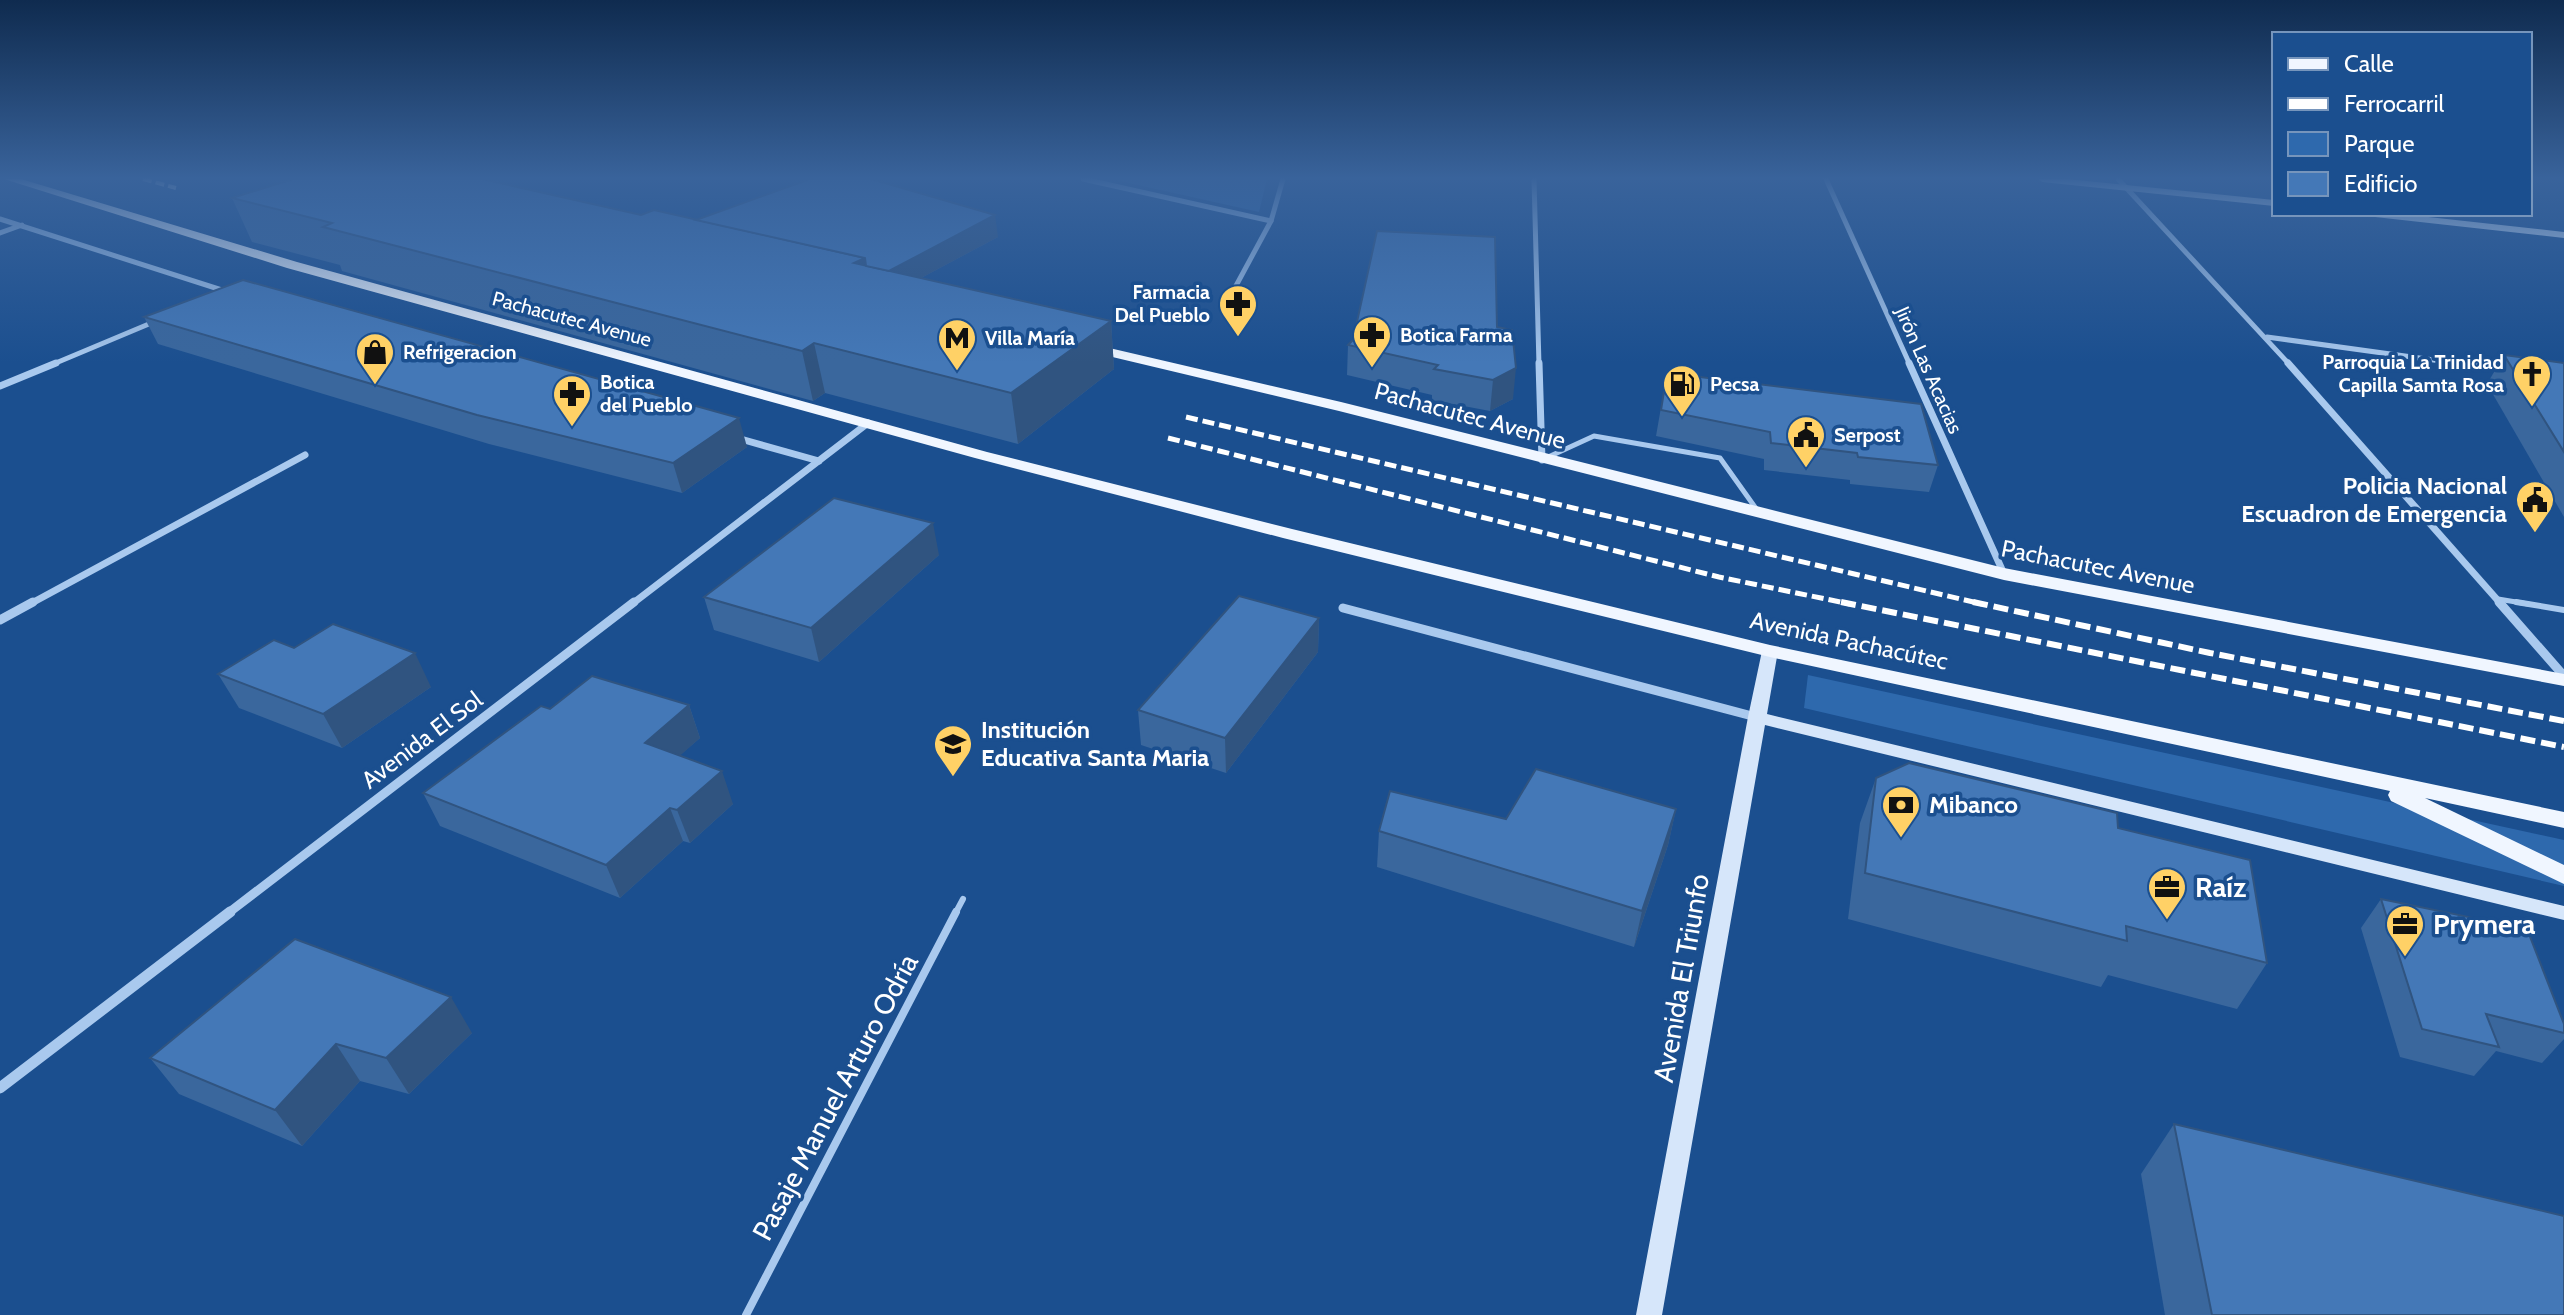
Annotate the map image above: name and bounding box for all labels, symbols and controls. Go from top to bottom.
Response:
legend [2272,32,2532,216]
text: Calle [2344,49,2394,78]
text: Ferrocarril [2344,89,2445,118]
text: Parque [2344,129,2414,158]
text: Edificio [2344,169,2418,198]
place label: Farmacia Del Pueblo [1115,280,1210,327]
pharmacy icon: Farmacia Del Pueblo [1217,283,1259,338]
street label: Pachacutec Avenue [490,286,654,352]
street label: Jirón Las Acacias [1890,302,1968,437]
pharmacy icon: Botica Farma [1351,314,1393,369]
metro station icon: Villa María [936,317,978,372]
place label: Botica Farma [1400,323,1513,347]
place label: Villa María [985,326,1075,350]
shop icon: Refrigeracion [354,331,396,386]
place label: Refrigeracion [403,340,517,364]
place label: Parroquia La Trinidad Capilla Samta Rosa [2322,350,2504,397]
church icon: Parroquia La Trinidad Capilla Samta Rosa [2511,353,2553,408]
fuel station icon: Pecsa [1661,363,1703,418]
place label: Botica del Pueblo [600,370,693,417]
place label: Pecsa [1710,372,1760,396]
pharmacy icon: Botica del Pueblo [551,373,593,428]
street label: Pachacutec Avenue [1371,376,1569,455]
public building icon: Serpost [1785,414,1827,469]
place label: Serpost [1834,423,1901,447]
place label: Policia Nacional Escuadron de Emergencia [2241,471,2507,528]
public building icon: Policia Nacional Escuadron de Emergencia [2514,479,2556,534]
street label: Pachacutec Avenue [1999,534,2197,599]
street label: Avenida Pachacútec [1748,605,1951,676]
street label: Avenida El Sol [356,685,488,794]
place label: Institución Educativa Santa Maria [981,715,1209,772]
school or university icon: Institución Educativa Santa Maria [932,723,974,778]
bank icon: Mibanco [1880,784,1922,839]
place label: Mibanco [1929,790,2018,819]
office icon: Raíz [2146,866,2188,921]
place label: Raíz [2195,870,2246,904]
street label: Avenida El Triunfo [1646,871,1716,1085]
office icon: Prymera [2384,903,2426,958]
place label: Prymera [2433,907,2536,941]
street label: Pasaje Manuel Arturo Odría [745,947,925,1246]

